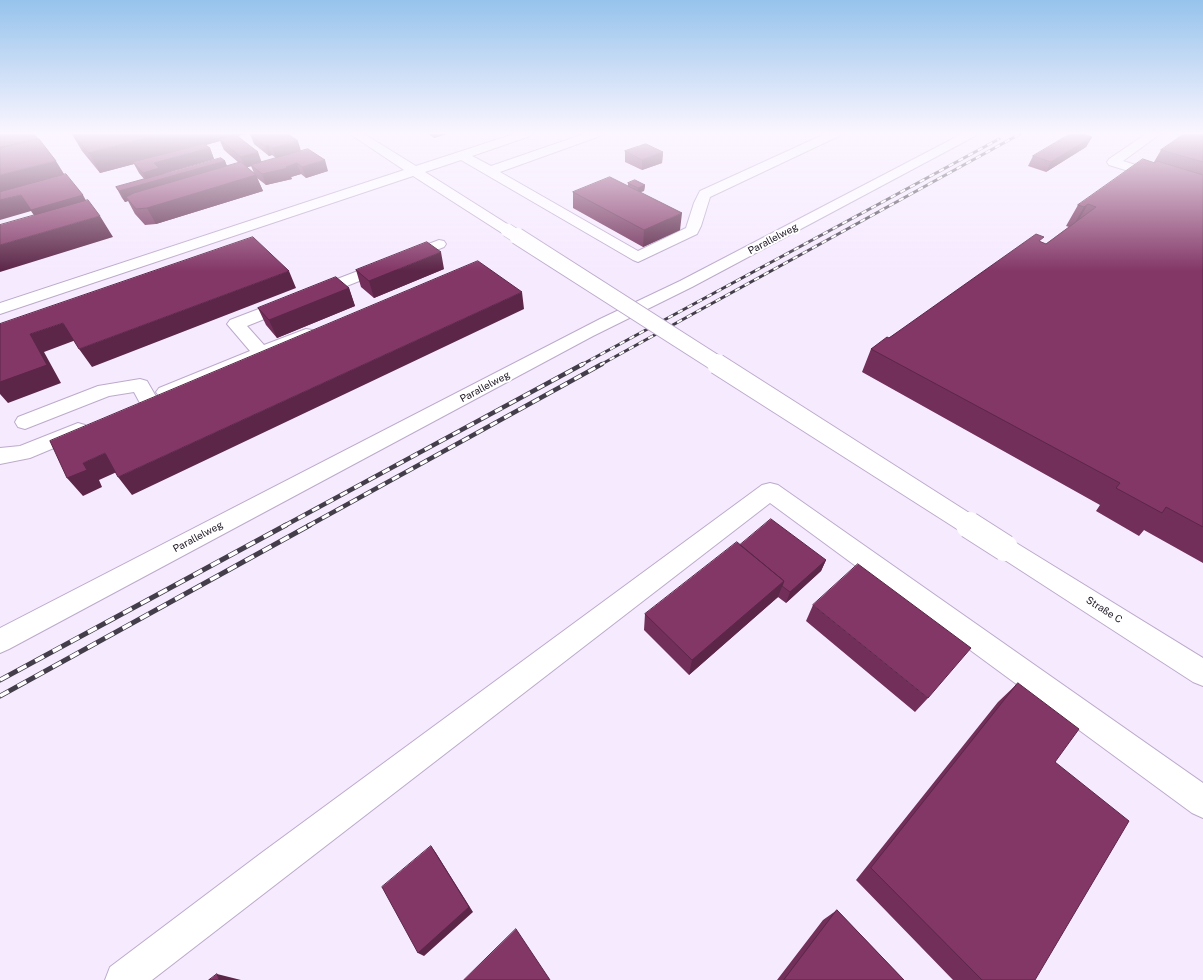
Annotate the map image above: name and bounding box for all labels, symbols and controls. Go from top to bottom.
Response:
street label: Parallelweg [746,221,800,257]
street label: Parallelweg [458,369,512,405]
street label: Parallelweg [171,519,225,555]
street label: Straße C [1084,594,1124,626]

